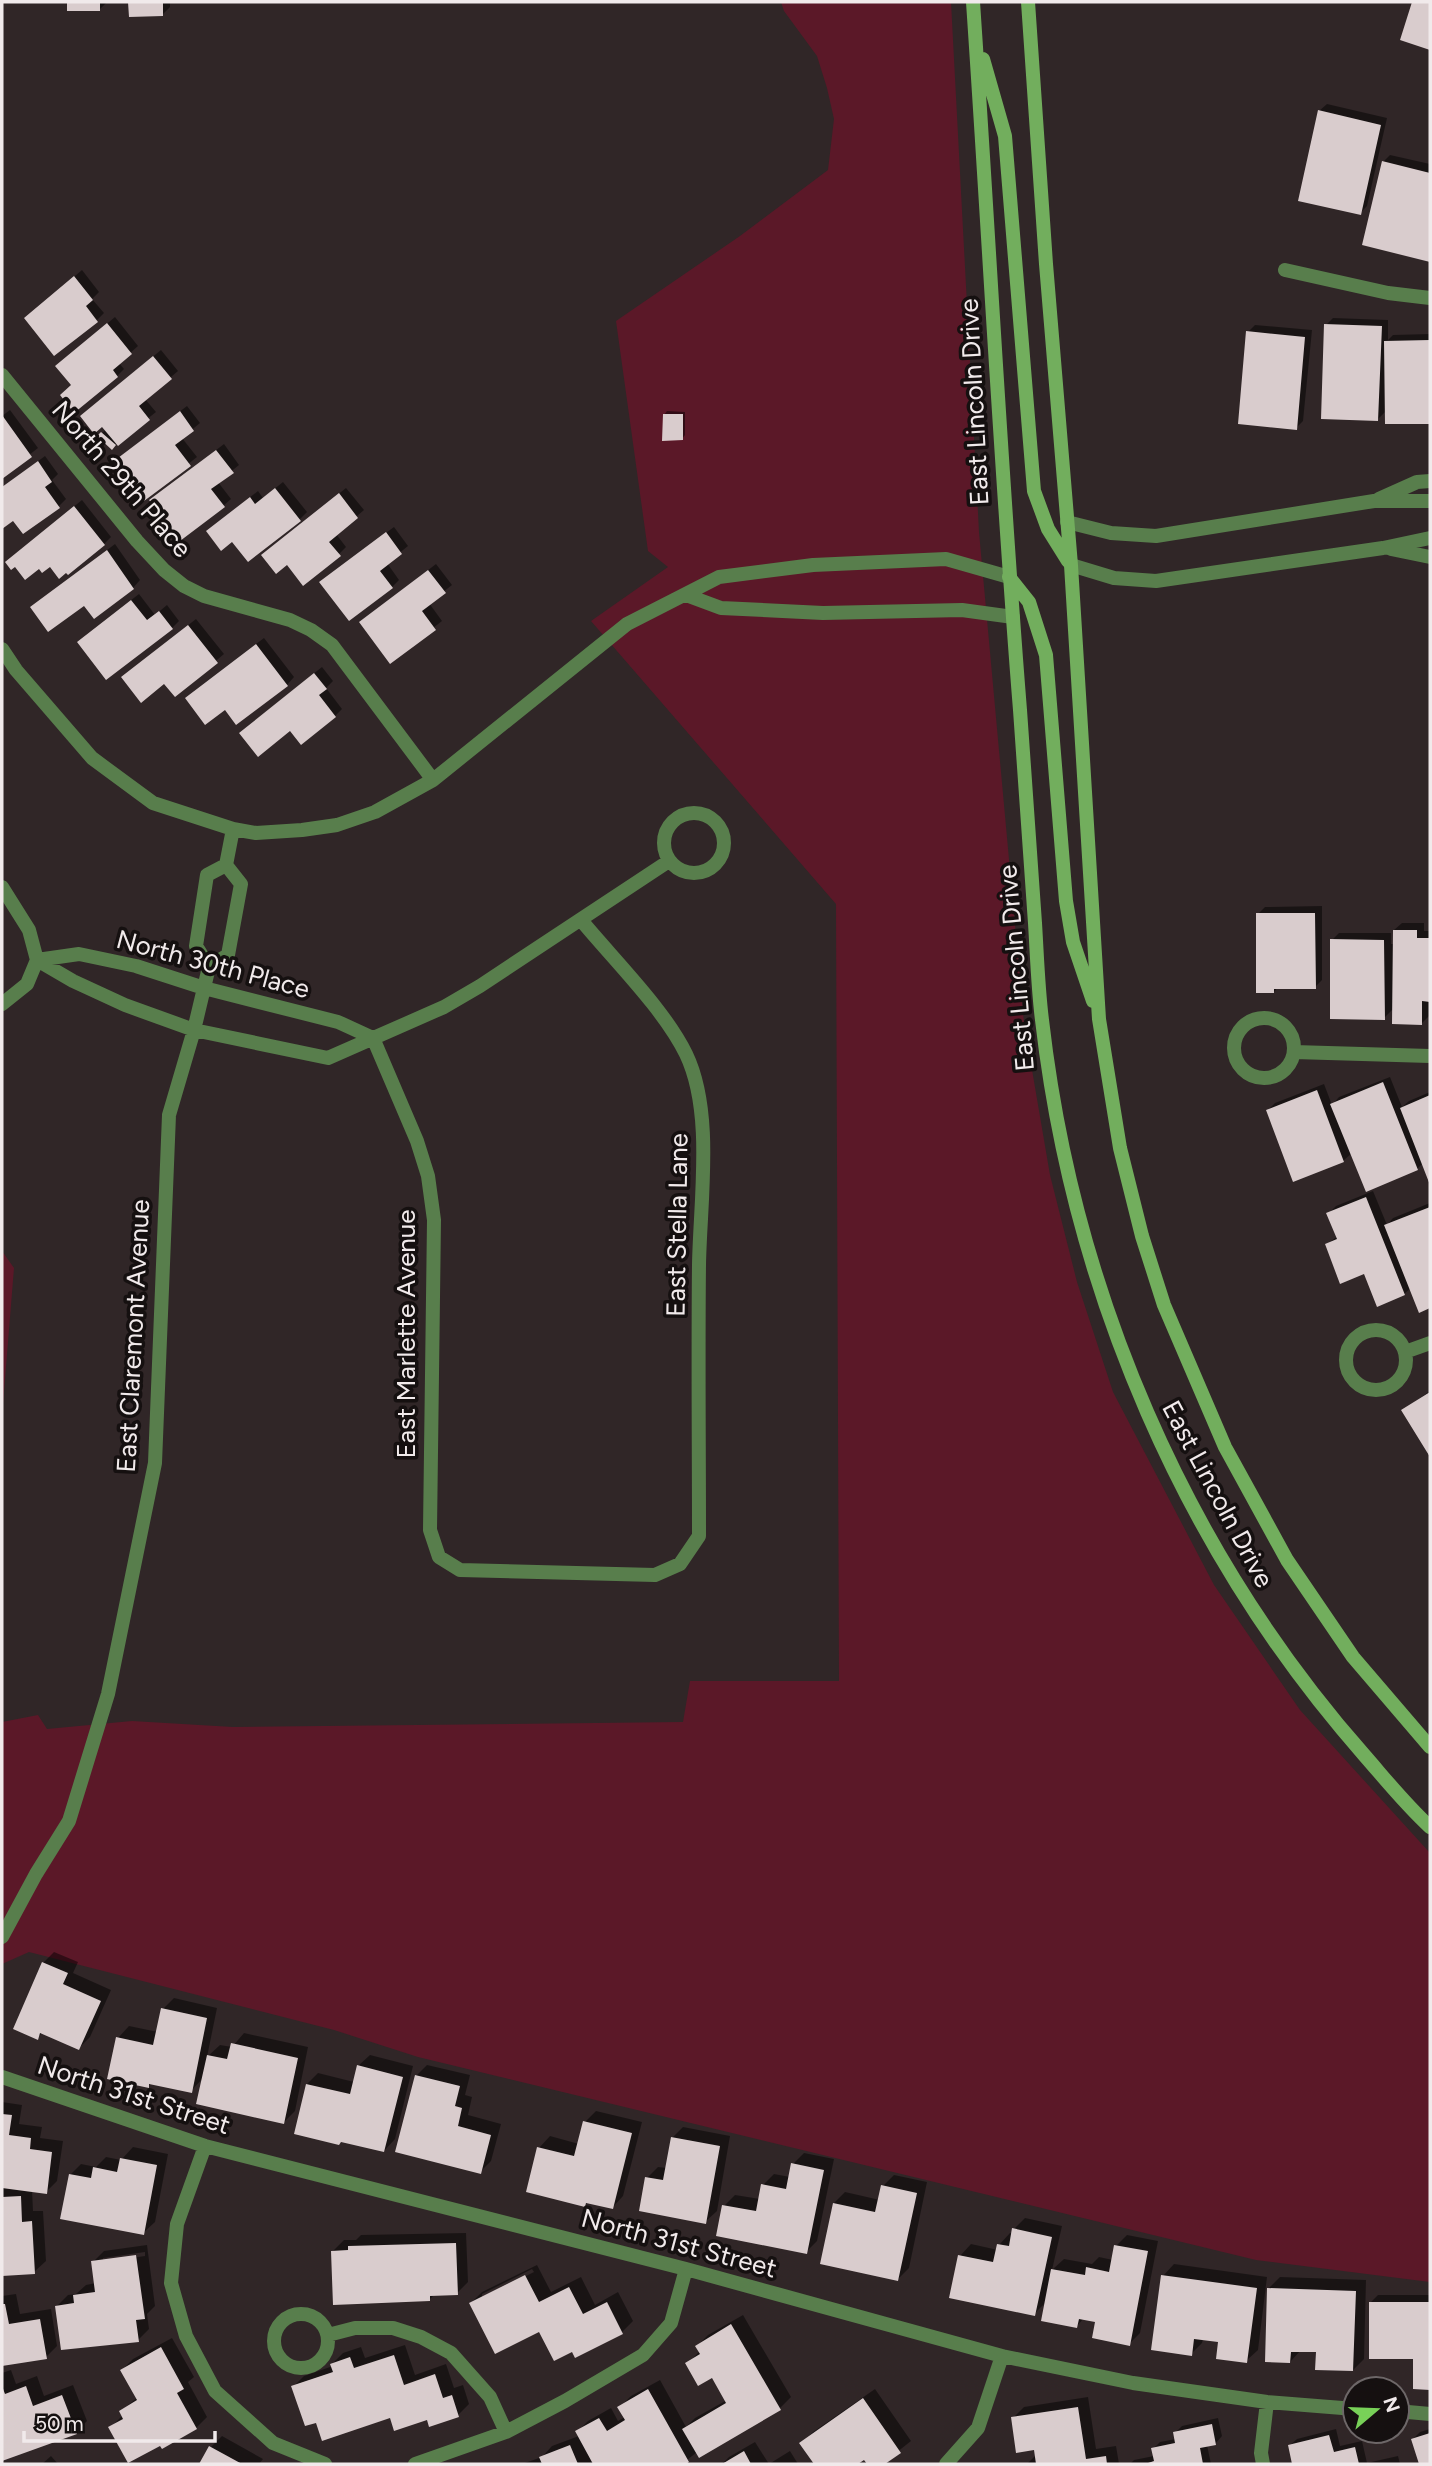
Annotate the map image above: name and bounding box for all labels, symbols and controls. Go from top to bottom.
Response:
street label: East Lincoln Drive [953,298,995,506]
street label: North 29th Place [45,394,199,564]
street label: East Lincoln Drive [991,863,1041,1073]
street label: North 30th Place [113,923,313,1005]
street label: East Stella Lane [659,1133,695,1317]
street label: East Claremont Avenue [110,1199,156,1473]
street label: East Marlette Avenue [390,1209,422,1459]
street label: East Lincoln Drive [1155,1395,1281,1593]
street label: North 31st Street [34,2049,235,2141]
street label: North 31st Street [578,2202,780,2284]
north arrow [1341,2375,1411,2445]
text: N [1378,2394,1405,2415]
scale bar [24,2400,215,2444]
text: 50 m [35,2411,84,2436]

